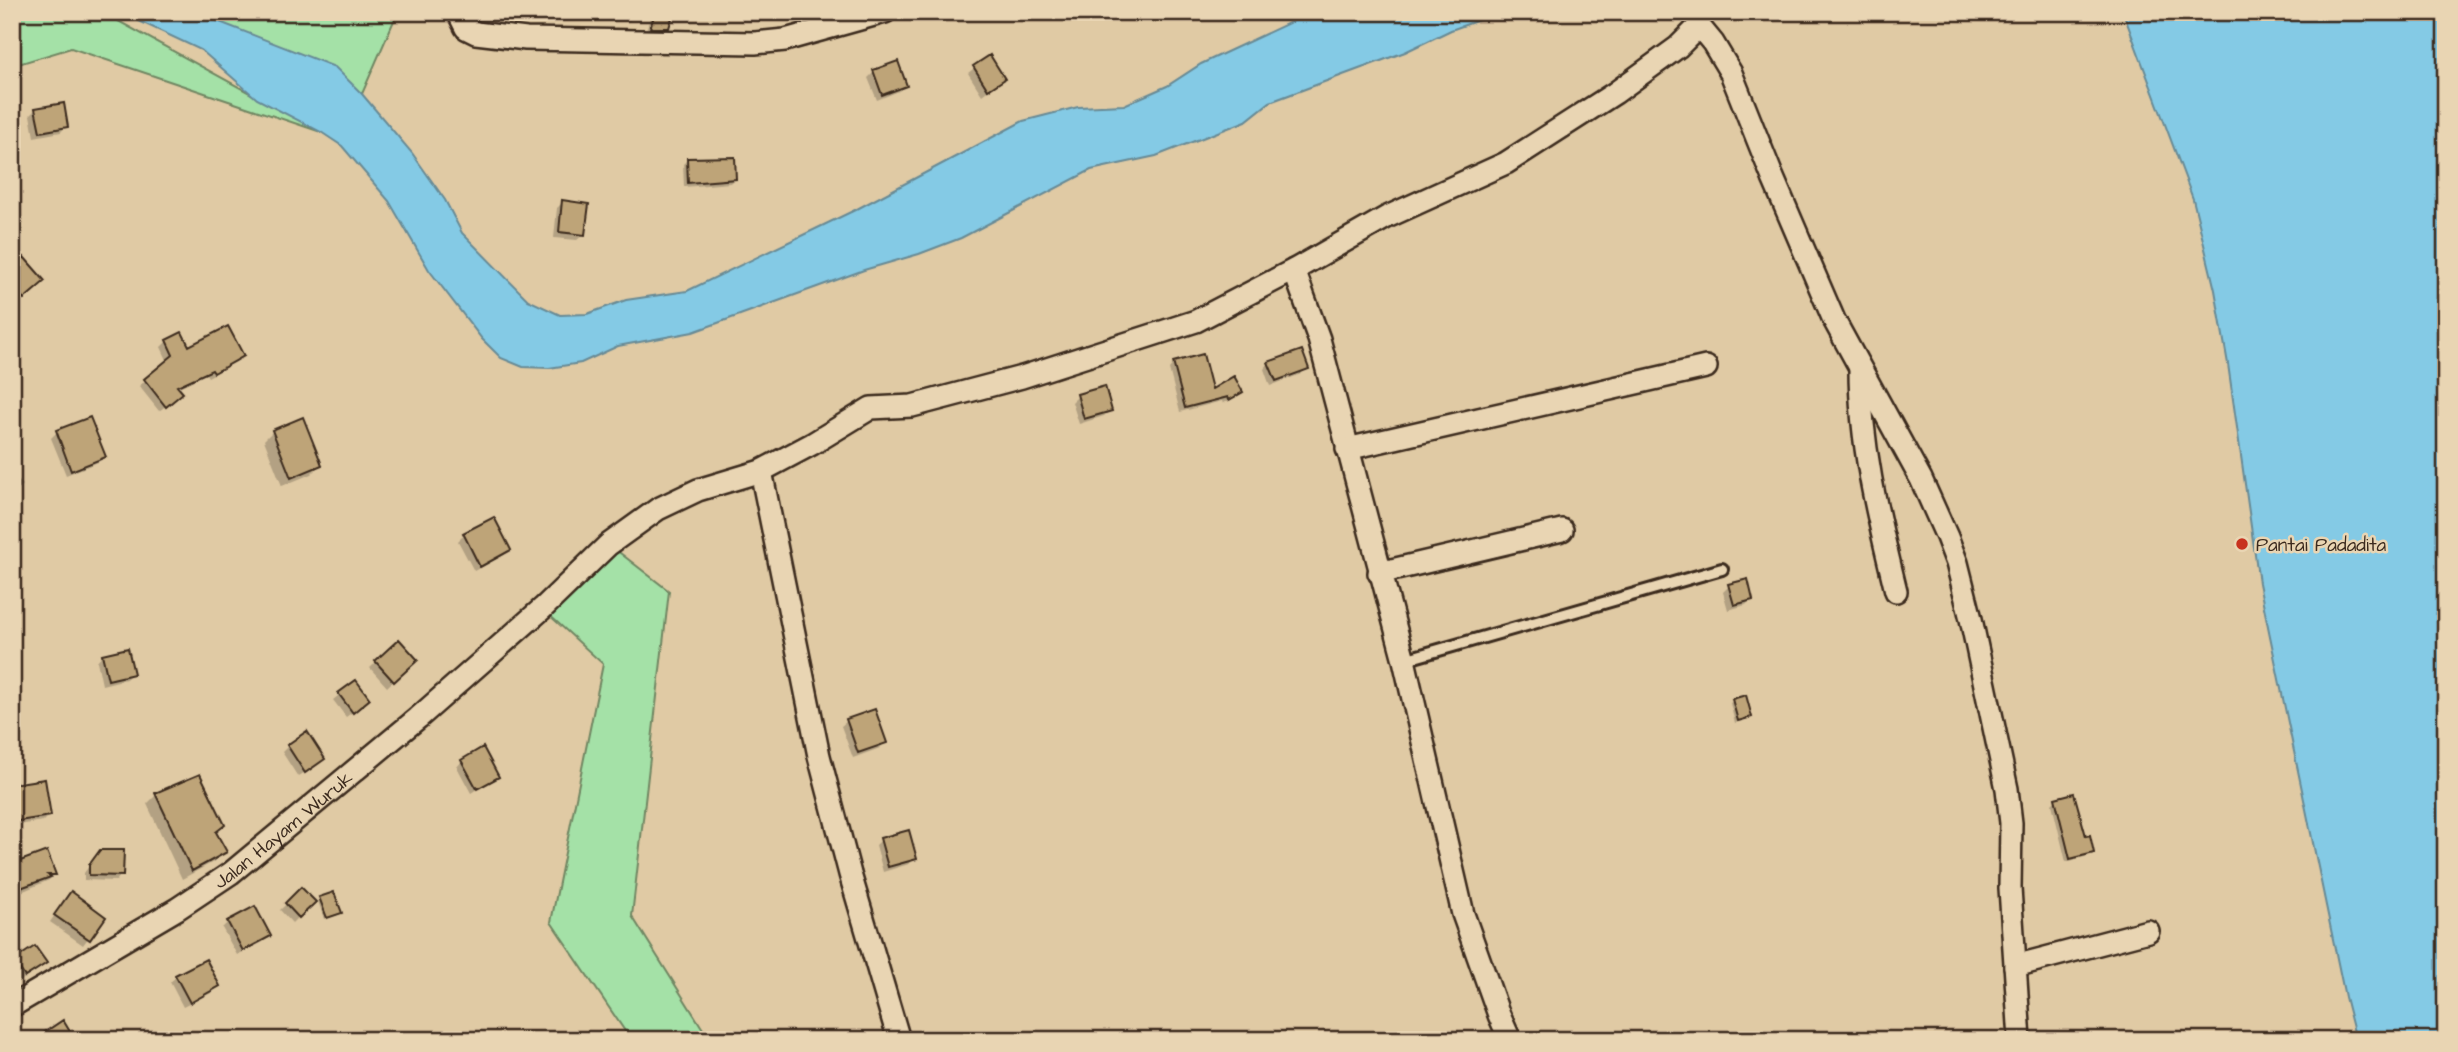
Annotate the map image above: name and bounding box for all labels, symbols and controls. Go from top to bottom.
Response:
place label: Pantai Padadita [2256,532,2387,559]
marker: Pantai Padadita [2234,536,2250,552]
street label: Jalan Hayam Wuruk [209,765,359,896]

